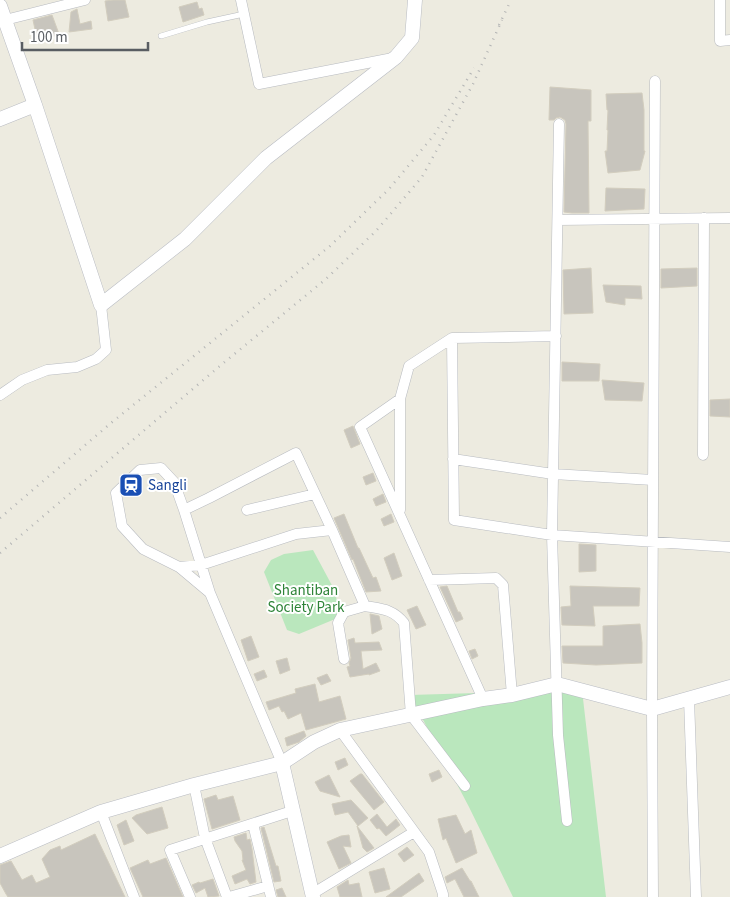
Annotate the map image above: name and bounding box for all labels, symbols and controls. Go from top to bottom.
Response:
scale bar [22,20,149,52]
text: 100 m [30,27,68,48]
station icon: Sangli [118,472,144,498]
place label: Sangli [148,475,187,496]
park label: Shantiban Society Park [267,580,345,618]

